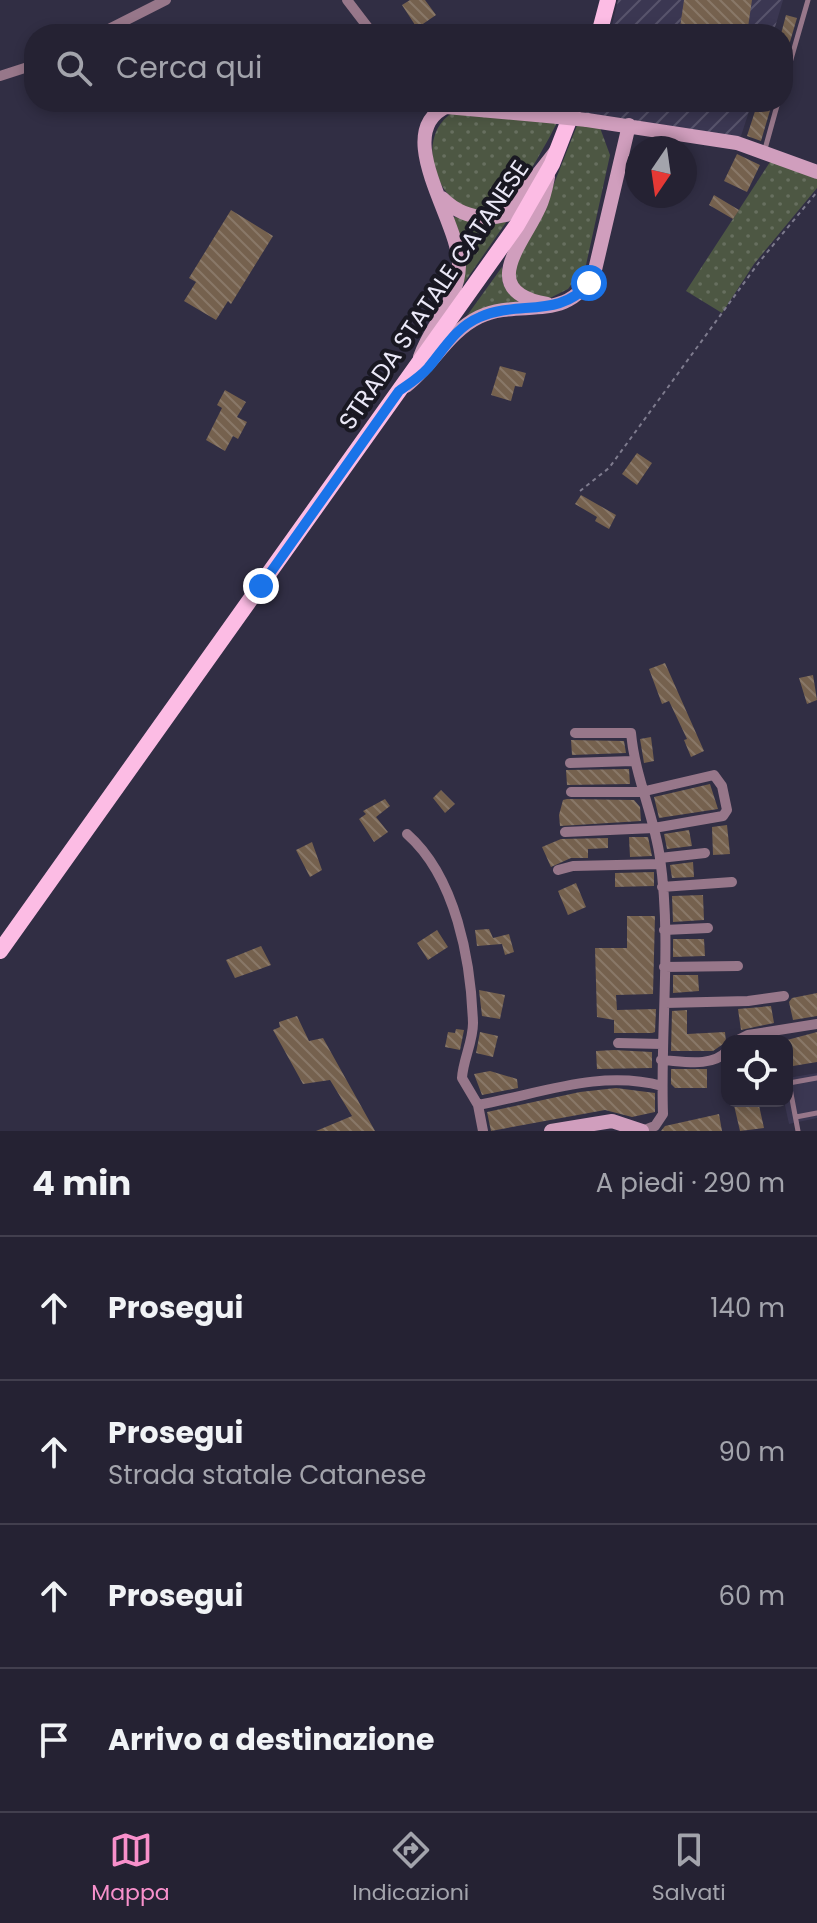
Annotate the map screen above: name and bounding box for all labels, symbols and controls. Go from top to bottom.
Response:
search box [24,24,793,112]
icon: search [52,46,96,90]
text: Cerca qui [116,46,262,89]
north arrow [625,136,697,208]
street label: STRADA STATALE CATANESE [331,154,536,436]
route start [571,265,607,301]
route end [243,568,279,604]
map controls [721,1035,793,1107]
button: locate [721,1035,793,1107]
text: 4 min [32,1159,131,1207]
text: A piedi · 290 m [596,1165,785,1201]
icon: ahead [32,1286,76,1330]
text: Prosegui [108,1286,243,1329]
text: 140 m [710,1290,785,1326]
text: Prosegui [108,1411,243,1454]
icon: ahead [32,1430,76,1474]
text: 90 m [719,1434,785,1470]
text: Strada statale Catanese [108,1457,426,1493]
icon: ahead [32,1574,76,1618]
text: Prosegui [108,1574,243,1617]
text: 60 m [718,1578,785,1614]
icon: arrive [32,1718,76,1762]
text: Arrivo a destinazione [108,1718,434,1761]
tab: Mappa [91,1828,170,1909]
tab: Indicazioni [352,1828,469,1909]
tab: Salvati [652,1828,726,1909]

